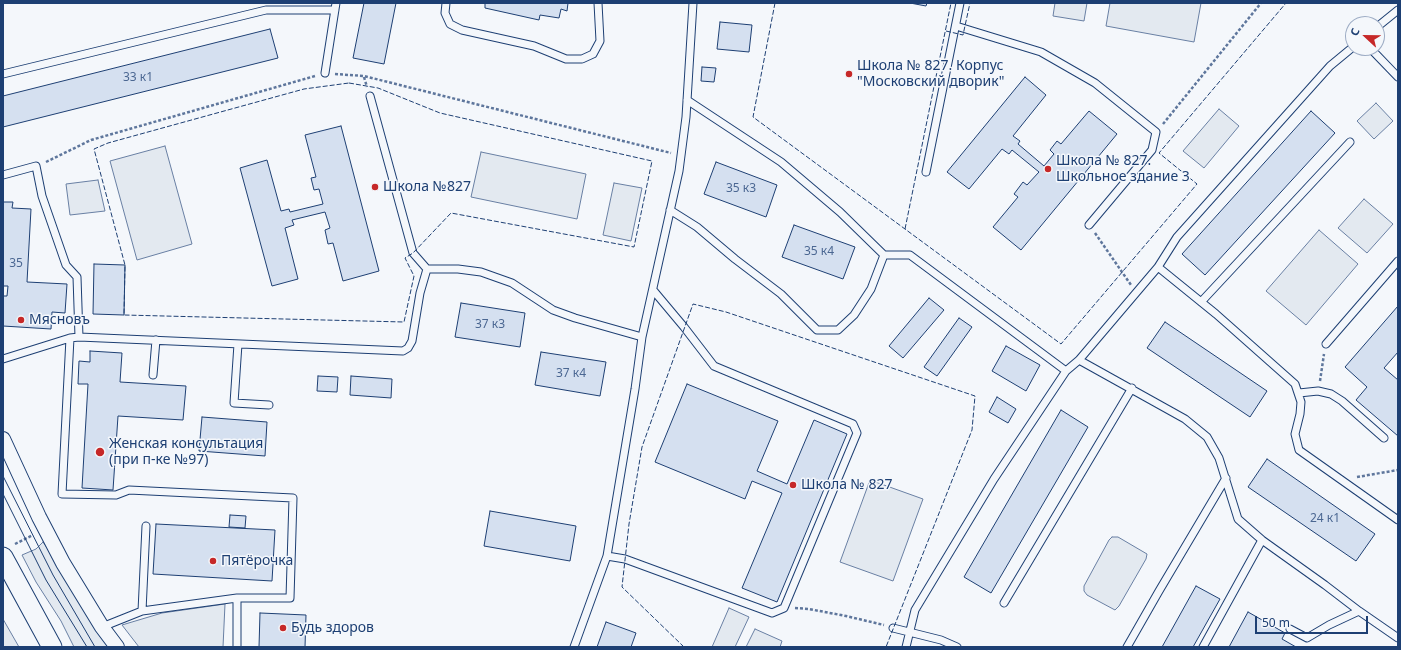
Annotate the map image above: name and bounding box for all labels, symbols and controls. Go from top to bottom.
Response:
north arrow [1345,16,1385,56]
text: С [1346,26,1363,38]
place label: Школа № 827. Корпус "Московский дворик" [857,58,1004,90]
marker: Школа № 827. Корпус "Московский дворик" [844,69,854,79]
house number: 33 к1 [123,71,153,85]
place label: Школа № 827. Школьное здание 3 [1056,153,1190,186]
marker: Школа № 827. Школьное здание 3 [1043,164,1053,174]
place label: Школа №827 [383,179,471,195]
marker: Школа №827 [370,182,380,192]
house number: 35 к3 [726,182,756,196]
house number: 35 к4 [804,245,834,259]
house number: 35 [9,257,23,271]
place label: Мясновъ [29,312,90,328]
marker: Мясновъ [16,315,26,325]
house number: 37 к3 [475,318,505,332]
house number: 37 к4 [556,367,586,381]
place label: Женская консультация (при п-ке №97) [109,436,263,468]
marker: Женская консультация (при п-ке №97) [94,446,106,458]
place label: Школа № 827 [801,477,893,493]
marker: Школа № 827 [788,480,798,490]
house number: 24 к1 [1310,512,1340,526]
place label: Пятёрочка [221,553,293,569]
marker: Пятёрочка [208,556,218,566]
scale bar [1257,608,1370,634]
text: 50 m [1262,614,1290,631]
place label: Будь здоров [291,620,374,636]
marker: Будь здоров [278,623,288,633]

